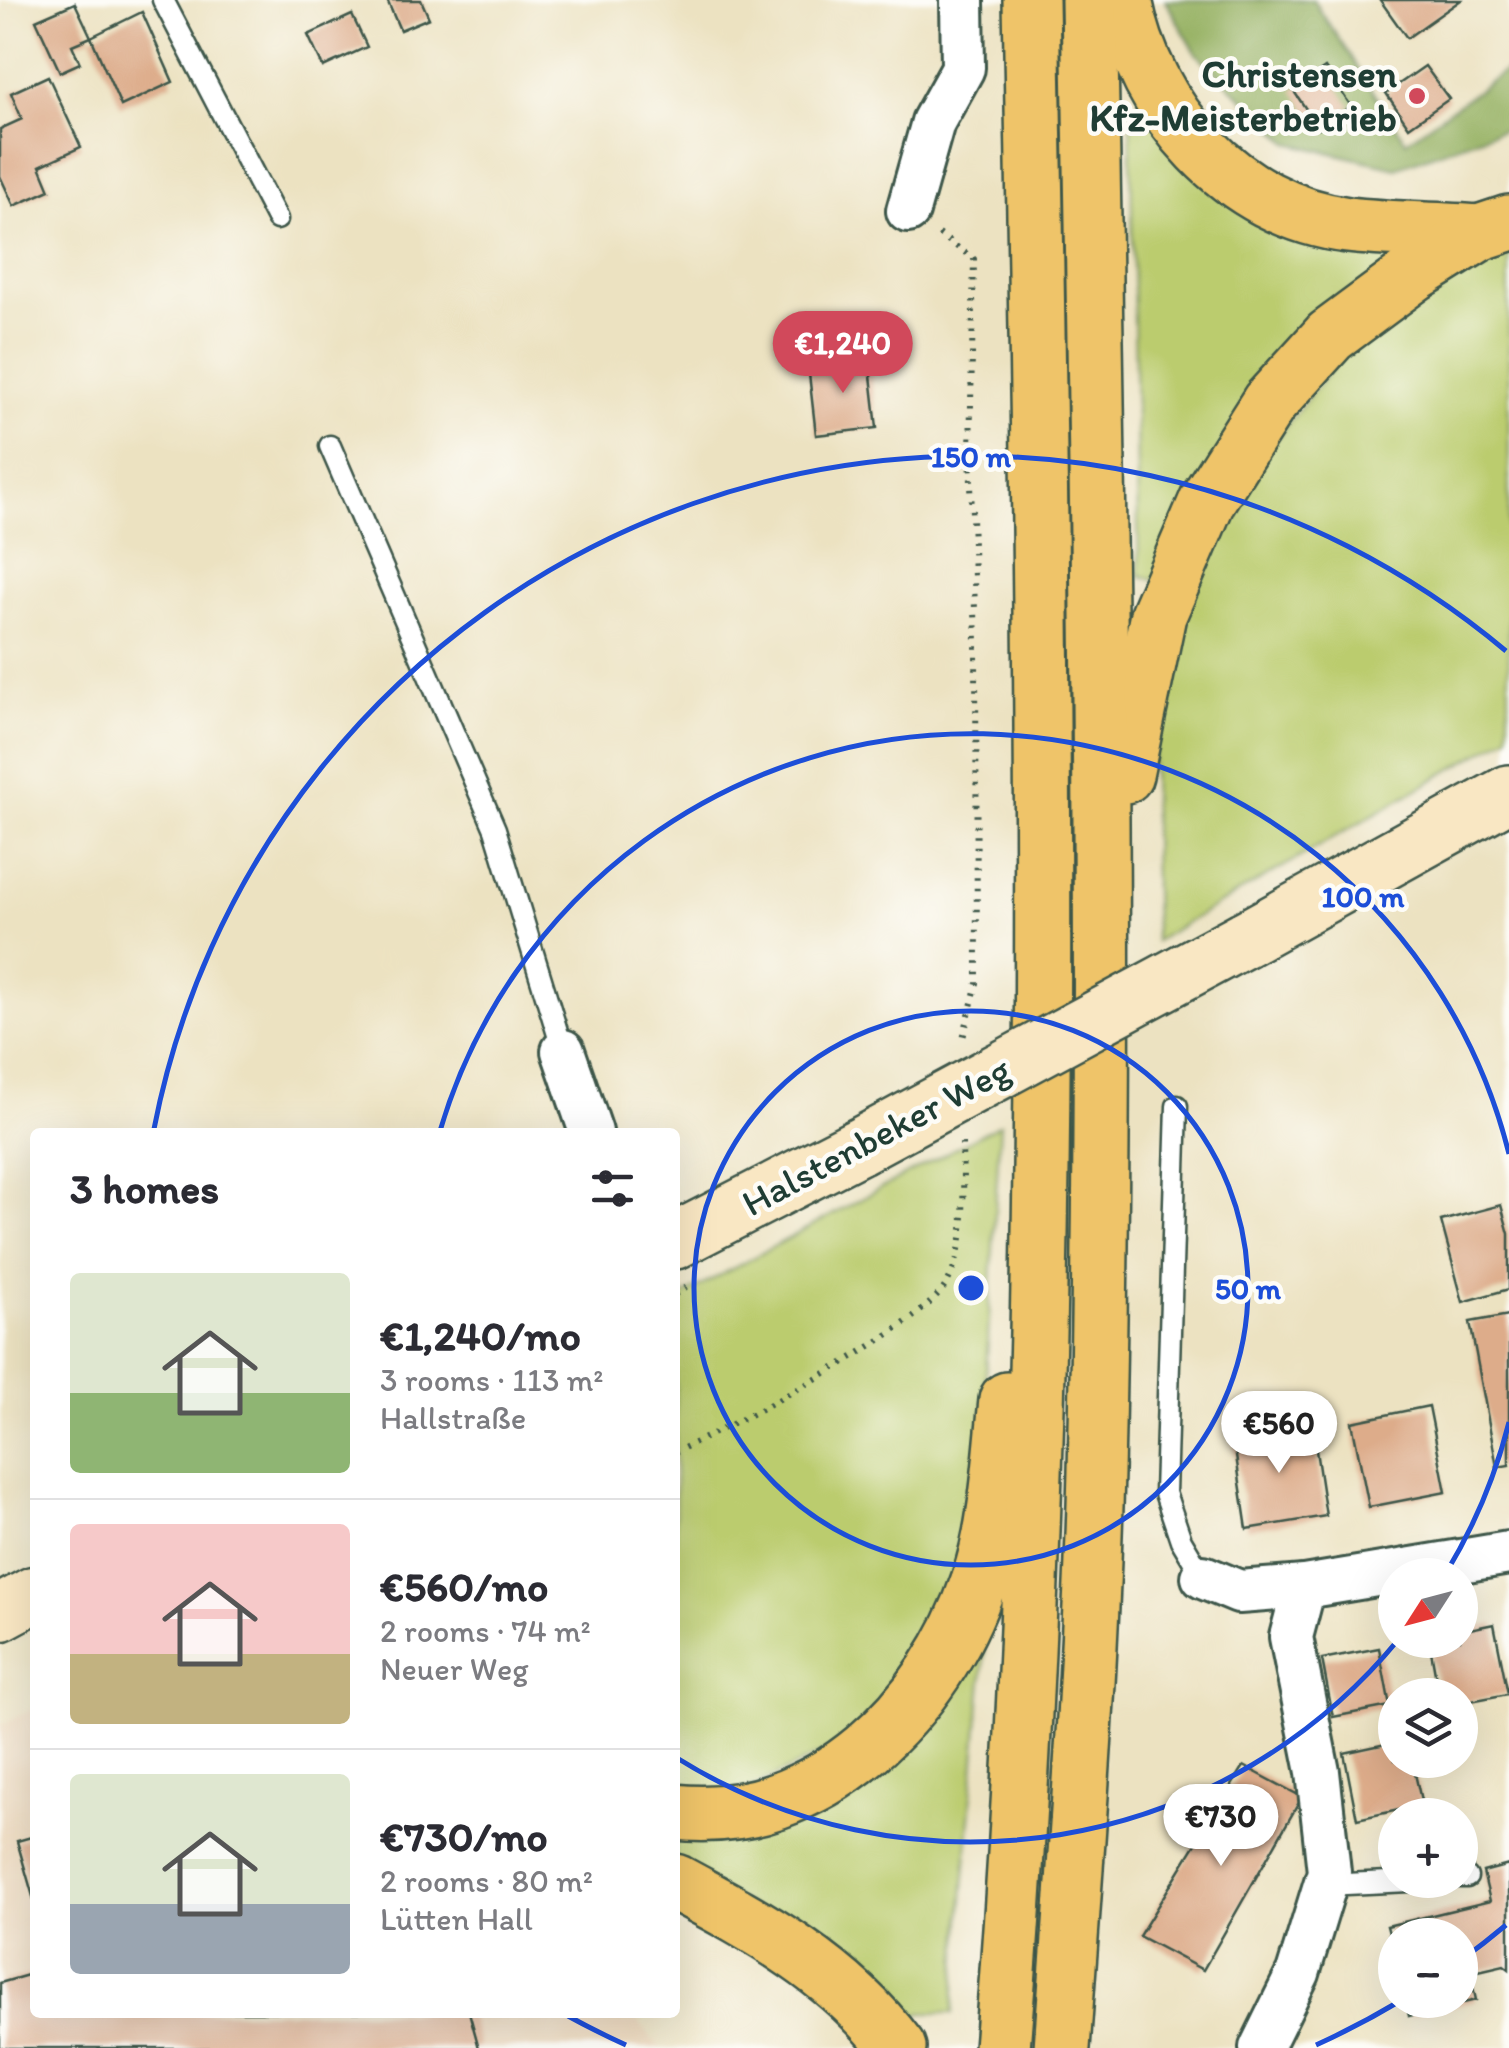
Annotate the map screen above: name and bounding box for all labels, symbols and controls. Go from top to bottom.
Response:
place label: Christensen Kfz-Meisterbetrieb [1090,51,1398,141]
marker: Christensen Kfz-Meisterbetrieb [1406,85,1428,107]
pin: €1,240 [762,311,924,396]
text: €1,240 [795,324,891,362]
text: 150 m [931,438,1012,475]
text: 100 m [1322,878,1405,915]
street label: Halstenbeker Weg [734,1046,1018,1226]
icon: filters [585,1161,640,1216]
text: 3 homes [70,1163,219,1214]
centre of rings [953,1270,989,1306]
text: 50 m [1215,1270,1282,1307]
text: €1,240/mo [380,1310,581,1361]
icon: home [150,1313,270,1433]
text: 3 rooms · 113 m² [380,1361,603,1399]
pin: €560 [1220,1391,1338,1476]
text: Hallstraße [380,1399,526,1437]
text: €560 [1243,1404,1315,1442]
north arrow [1378,1558,1478,1658]
map controls [1378,1558,1478,2018]
text: €560/mo [380,1561,548,1612]
icon: home [150,1564,270,1684]
text: 2 rooms · 74 m² [380,1612,591,1650]
text: Neuer Weg [380,1650,529,1688]
button: layers [1378,1678,1478,1778]
pin: €730 [1162,1784,1280,1869]
text: €730 [1185,1797,1257,1835]
button: + [1378,1798,1478,1898]
text: €730/mo [380,1811,548,1862]
icon: home [150,1814,270,1934]
text: 2 rooms · 80 m² [380,1862,593,1900]
text: Lütten Hall [380,1900,533,1938]
button: − [1378,1918,1478,2018]

